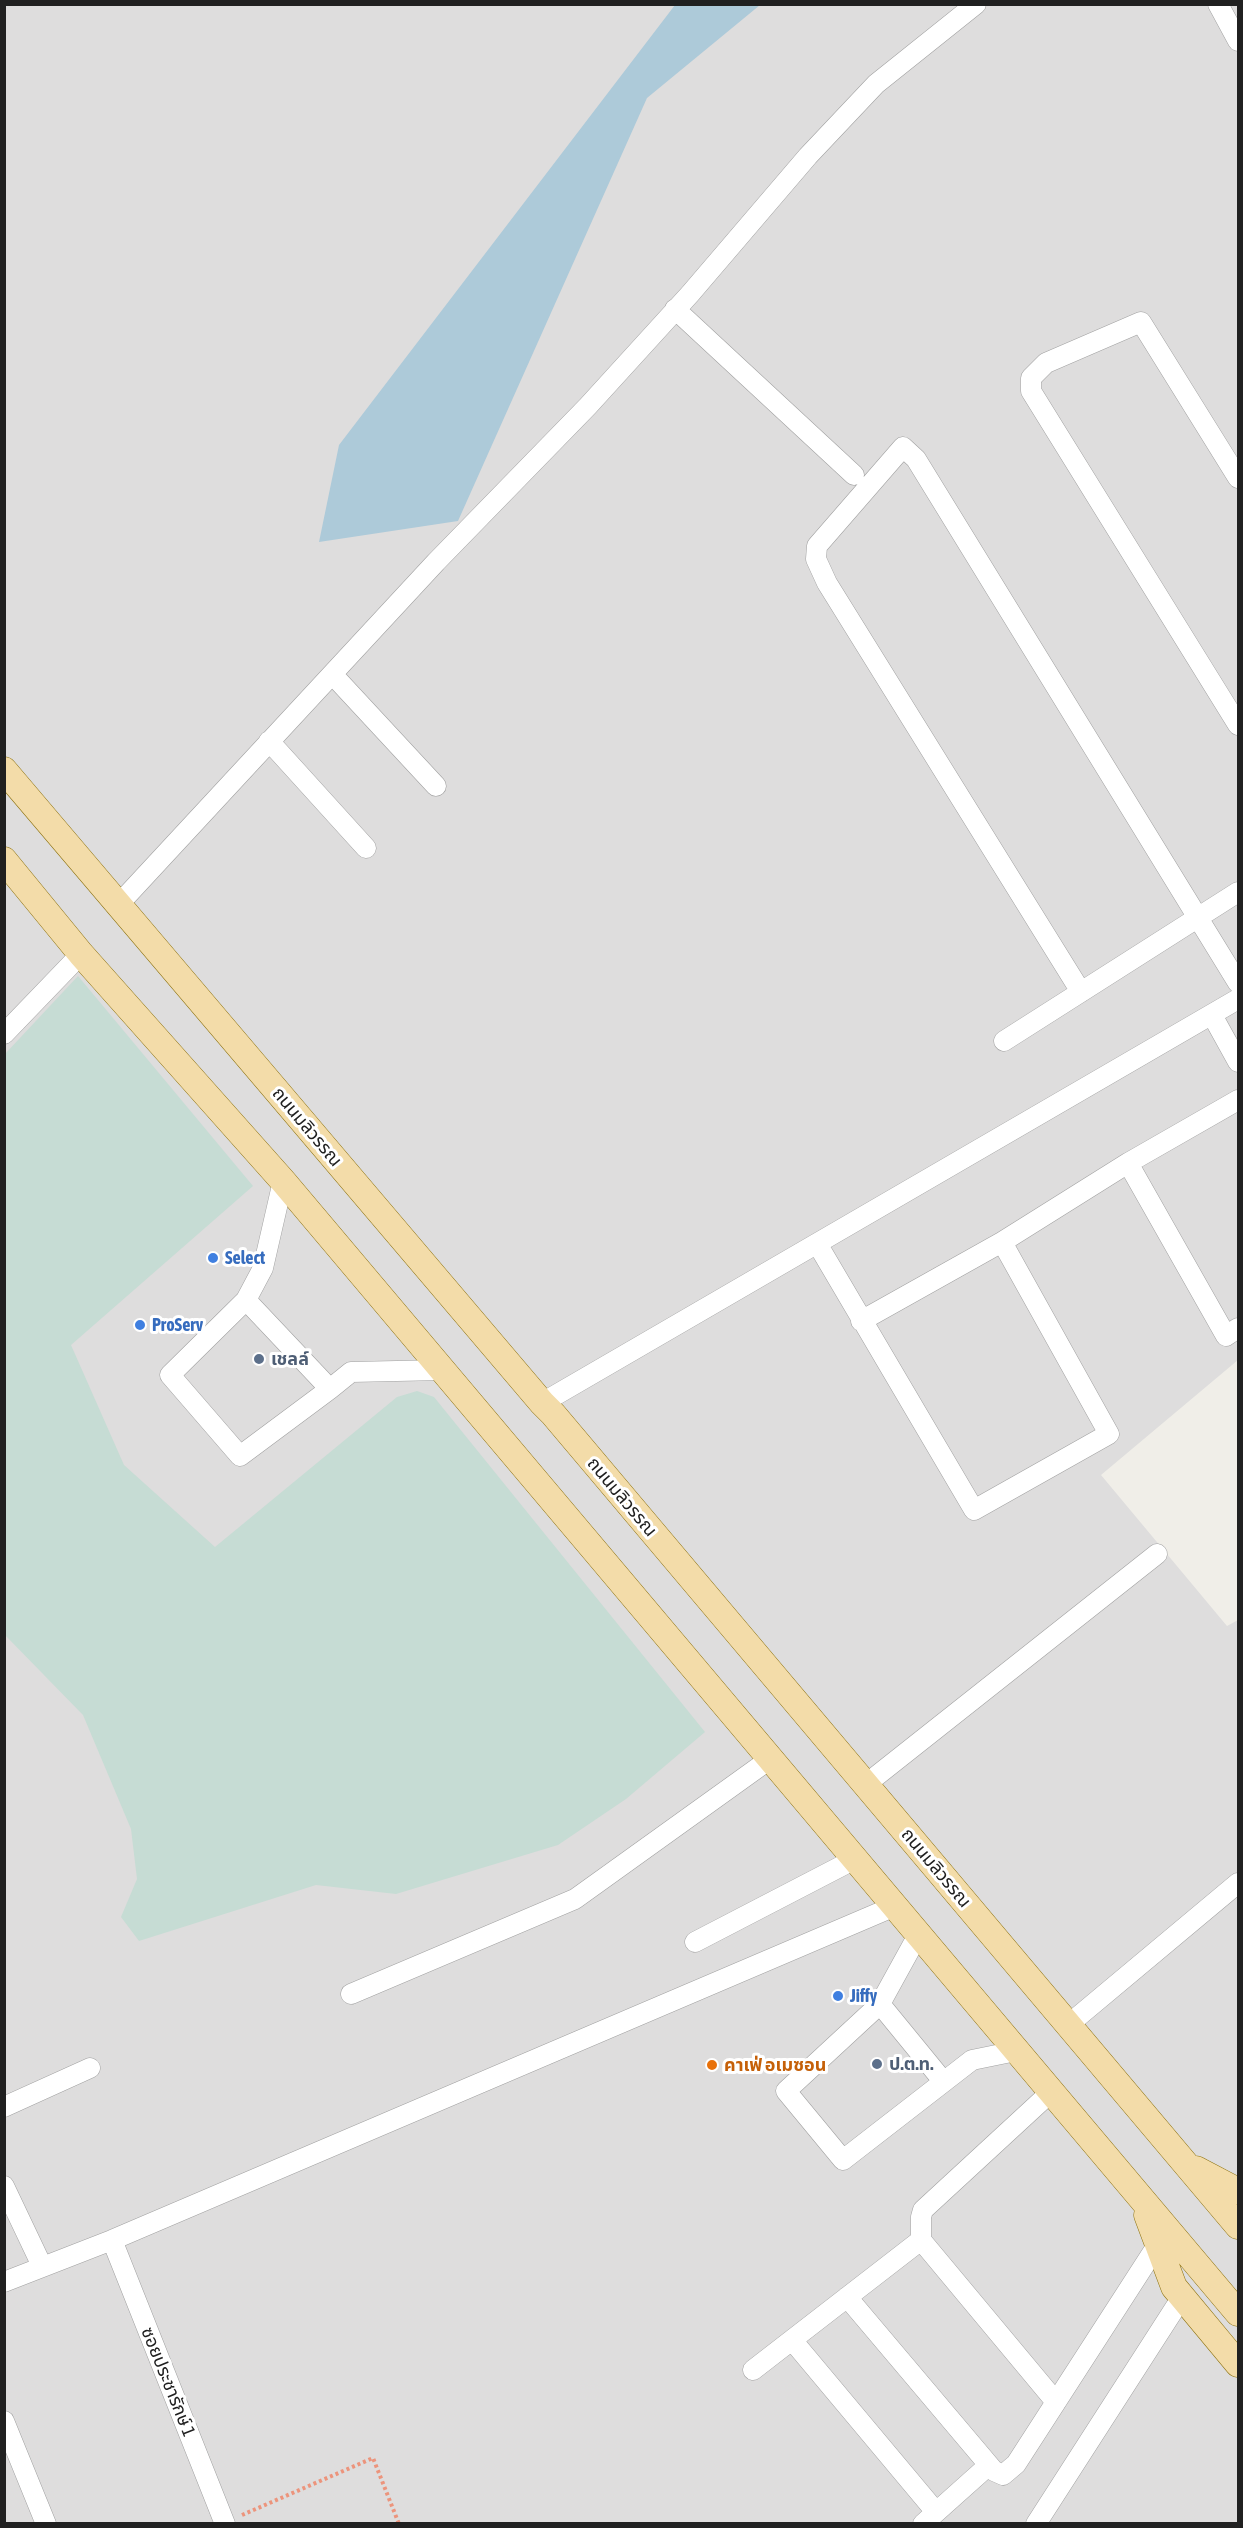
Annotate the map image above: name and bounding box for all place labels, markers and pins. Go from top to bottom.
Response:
place label: Select [225,1247,265,1269]
marker: Select [206,1251,220,1265]
place label: ProServ [152,1314,203,1336]
marker: ProServ [133,1318,147,1332]
place label: เชลล์ [271,1348,309,1370]
marker: เชลล์ [252,1352,266,1366]
place label: Jiffy [850,1985,877,2007]
marker: Jiffy [831,1989,845,2003]
place label: ป.ต.ท. [889,2053,933,2075]
place label: คาเฟ่ อเมซอน [724,2054,826,2076]
marker: ป.ต.ท. [870,2057,884,2071]
marker: คาเฟ่ อเมซอน [705,2058,719,2072]

